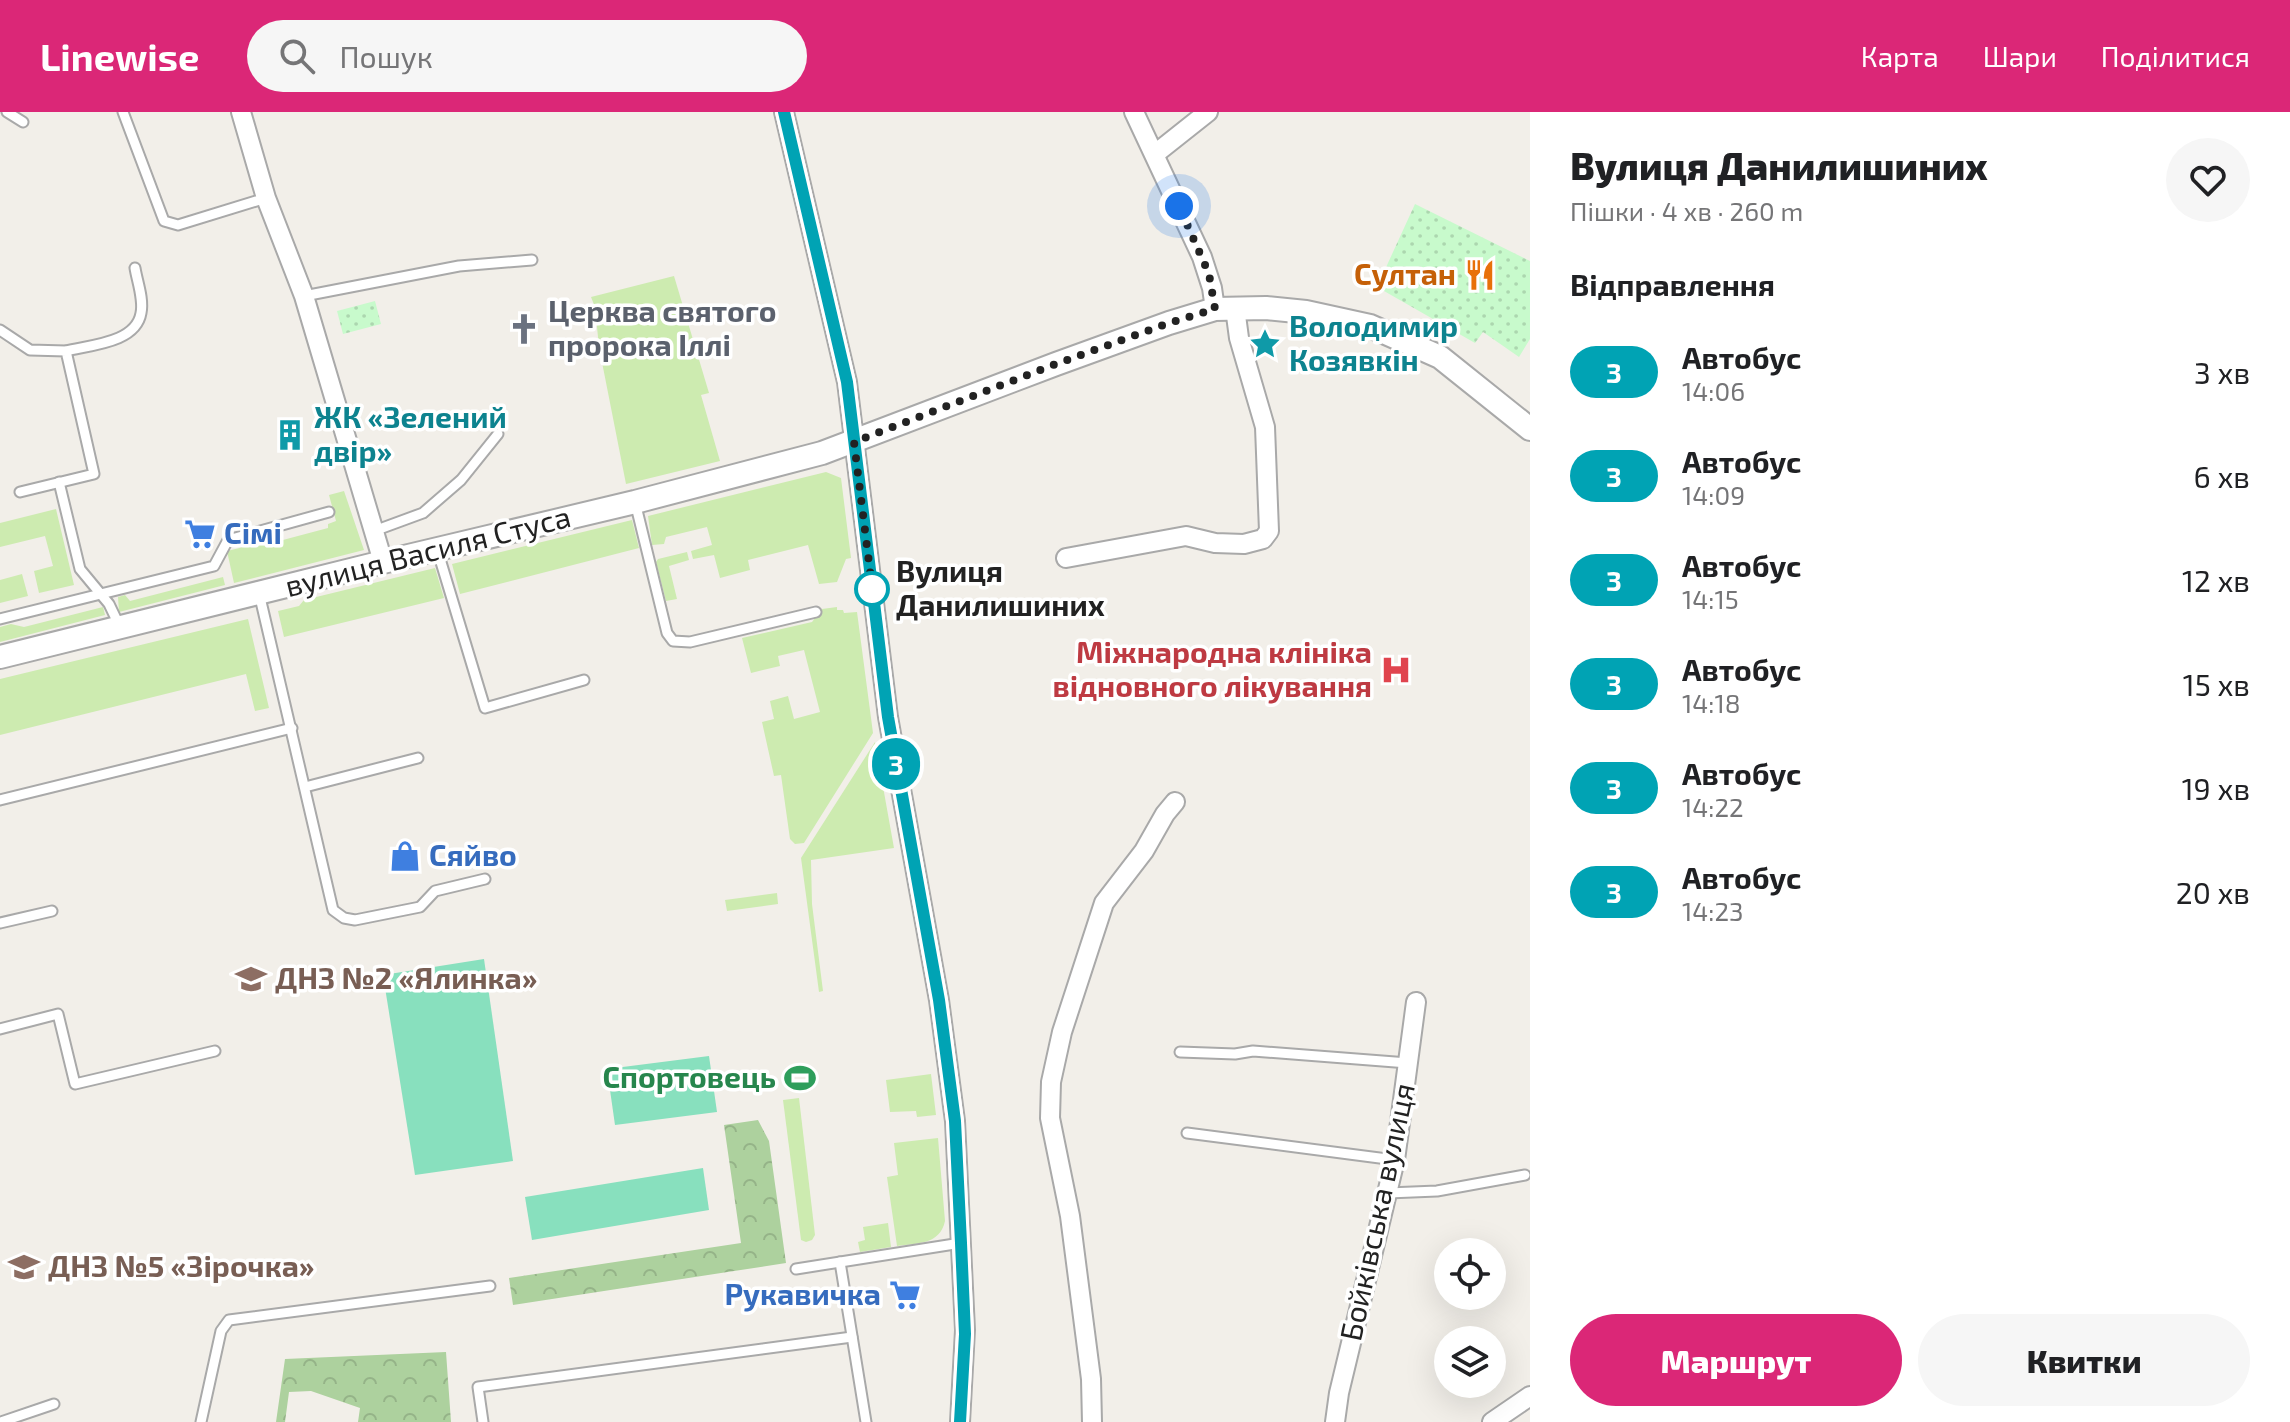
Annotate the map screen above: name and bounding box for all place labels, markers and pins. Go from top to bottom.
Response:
place label: Султан [1354,255,1456,292]
restaurant icon: Султан [1463,258,1497,292]
place label: Церква святого пророка Іллі [548,292,776,362]
place label: Володимир Козявкін [1289,307,1458,377]
church icon: Церква святого пророка Іллі [507,312,541,346]
place icon: Володимир Козявкін [1248,327,1282,361]
place label: ЖК «Зелений двір» [314,398,507,468]
building icon: ЖК «Зелений двір» [273,418,307,452]
place label: Сімі [224,514,282,550]
supermarket icon: Сімі [183,517,217,551]
place label: Вулиця Данилишиних [896,552,1105,622]
marker: Вулиця Данилишиних [855,572,889,606]
place label: Міжнародна клініка відновного лікування [1053,633,1372,704]
hospital icon: Міжнародна клініка відновного лікування [1379,653,1413,687]
place label: Сяйво [429,836,517,872]
shop icon: Сяйво [388,839,422,873]
place label: ДНЗ №2 «Ялинка» [275,959,537,995]
school or university icon: ДНЗ №2 «Ялинка» [234,962,268,996]
place label: Спортовець [602,1058,776,1094]
sports icon: Спортовець [783,1061,817,1095]
place label: ДНЗ №5 «Зірочка» [48,1247,314,1283]
school or university icon: ДНЗ №5 «Зірочка» [7,1250,41,1284]
place label: Рукавичка [724,1275,881,1312]
supermarket icon: Рукавичка [888,1278,922,1312]

